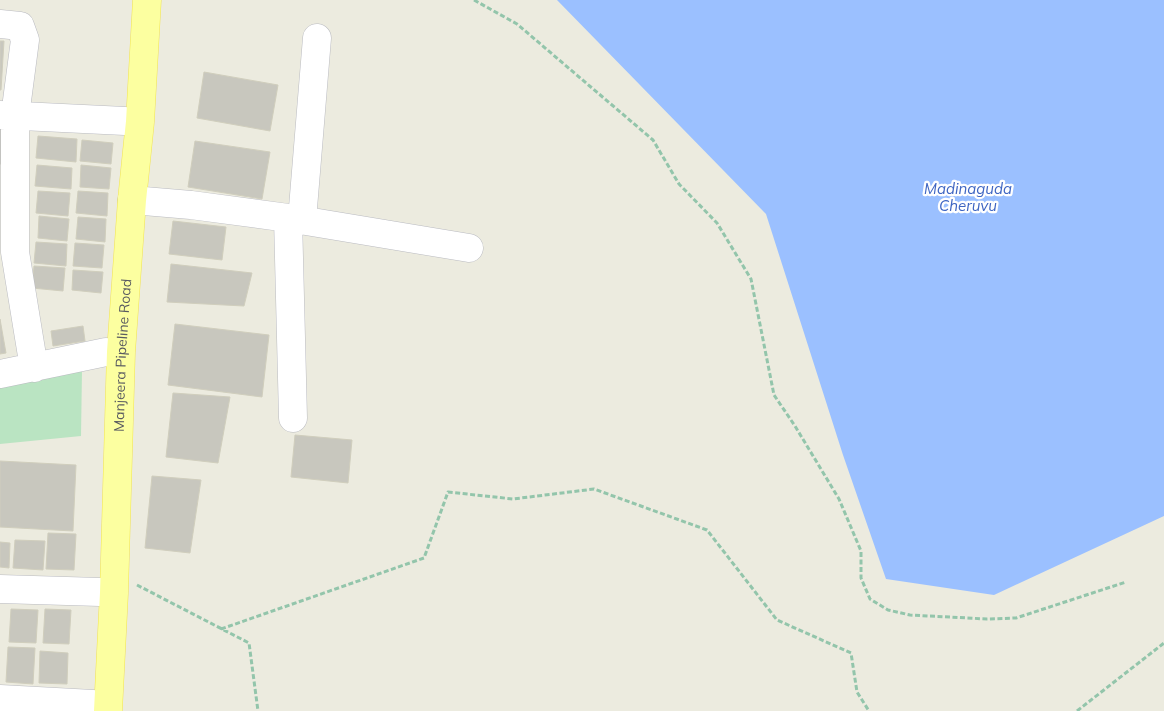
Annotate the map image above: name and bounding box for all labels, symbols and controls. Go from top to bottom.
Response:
water label: Madinaguda Cheruvu [924,179,1012,215]
street label: Manjeera Pipeline Road [110,278,135,432]

